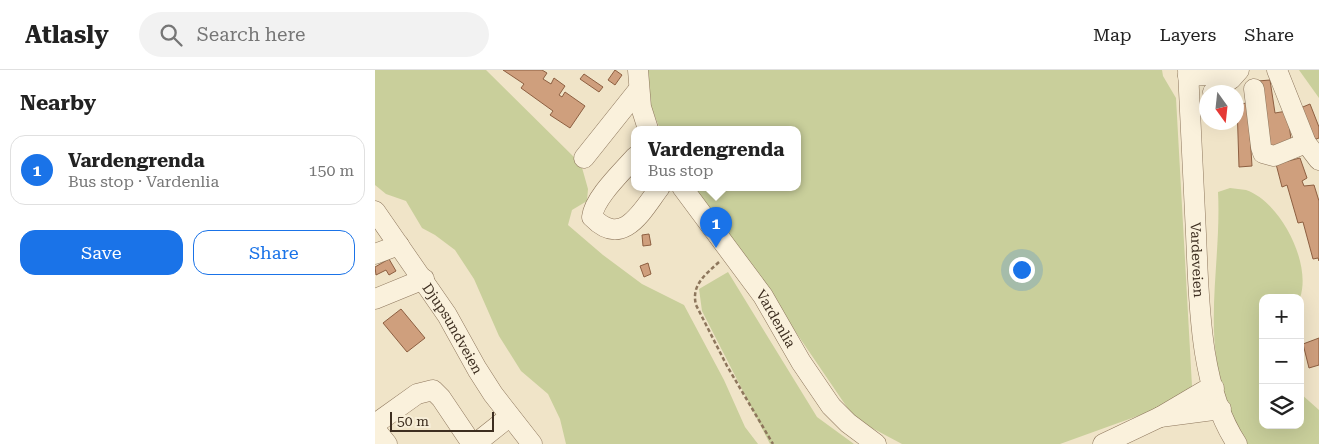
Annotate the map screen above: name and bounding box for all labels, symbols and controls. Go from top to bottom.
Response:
search box [139,12,489,57]
text: Atlasly [25,21,109,49]
icon: search [157,21,185,49]
text: Search here [197,23,306,46]
text: Map [1093,24,1132,45]
text: Layers [1160,24,1216,45]
text: Share [1244,24,1294,45]
north arrow [1199,85,1244,130]
text: Nearby [20,91,96,115]
popup [631,126,801,191]
text: Vardengrenda [648,138,784,161]
text: Vardengrenda [68,149,205,172]
text: 1 [33,161,41,180]
text: 150 m [308,161,354,180]
text: Bus stop [648,161,714,180]
text: Bus stop · Vardenlia [68,172,219,191]
pin: 1 [700,207,732,248]
street label: Vardeveien [1187,222,1207,298]
button: Save [20,230,183,275]
button: Share [193,230,355,275]
your location [1009,257,1035,283]
street label: Djupsundveien [419,280,486,377]
street label: Vardenlia [753,287,799,351]
map controls [1259,294,1304,429]
button: + [1259,294,1304,339]
button: − [1259,339,1304,384]
button: layers [1259,384,1304,429]
scale bar [390,409,494,432]
text: 50 m [397,413,429,429]

